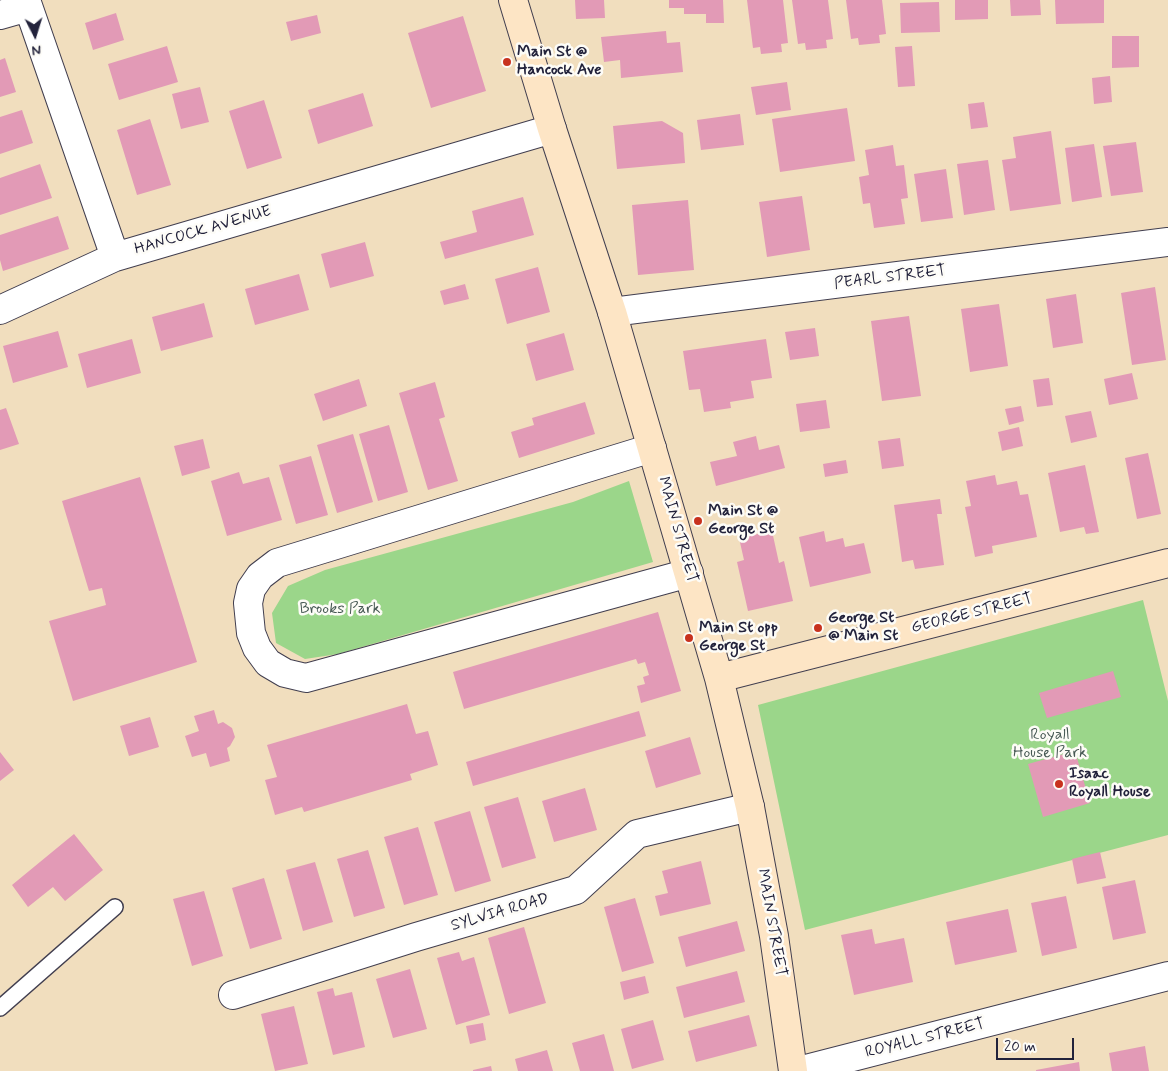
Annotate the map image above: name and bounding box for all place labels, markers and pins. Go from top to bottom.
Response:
place label: Main St @ Hancock Ave [517,43,601,81]
marker: Main St @ Hancock Ave [501,56,513,68]
place label: Main St @ George St [708,502,778,540]
marker: Main St @ George St [692,515,704,527]
place label: George St @ Main St [828,609,898,647]
place label: Main St opp George St [699,619,778,657]
marker: George St @ Main St [812,622,824,634]
marker: Main St opp George St [683,632,695,644]
place label: Isaac Royall House [1069,765,1150,803]
marker: Isaac Royall House [1053,778,1065,790]

